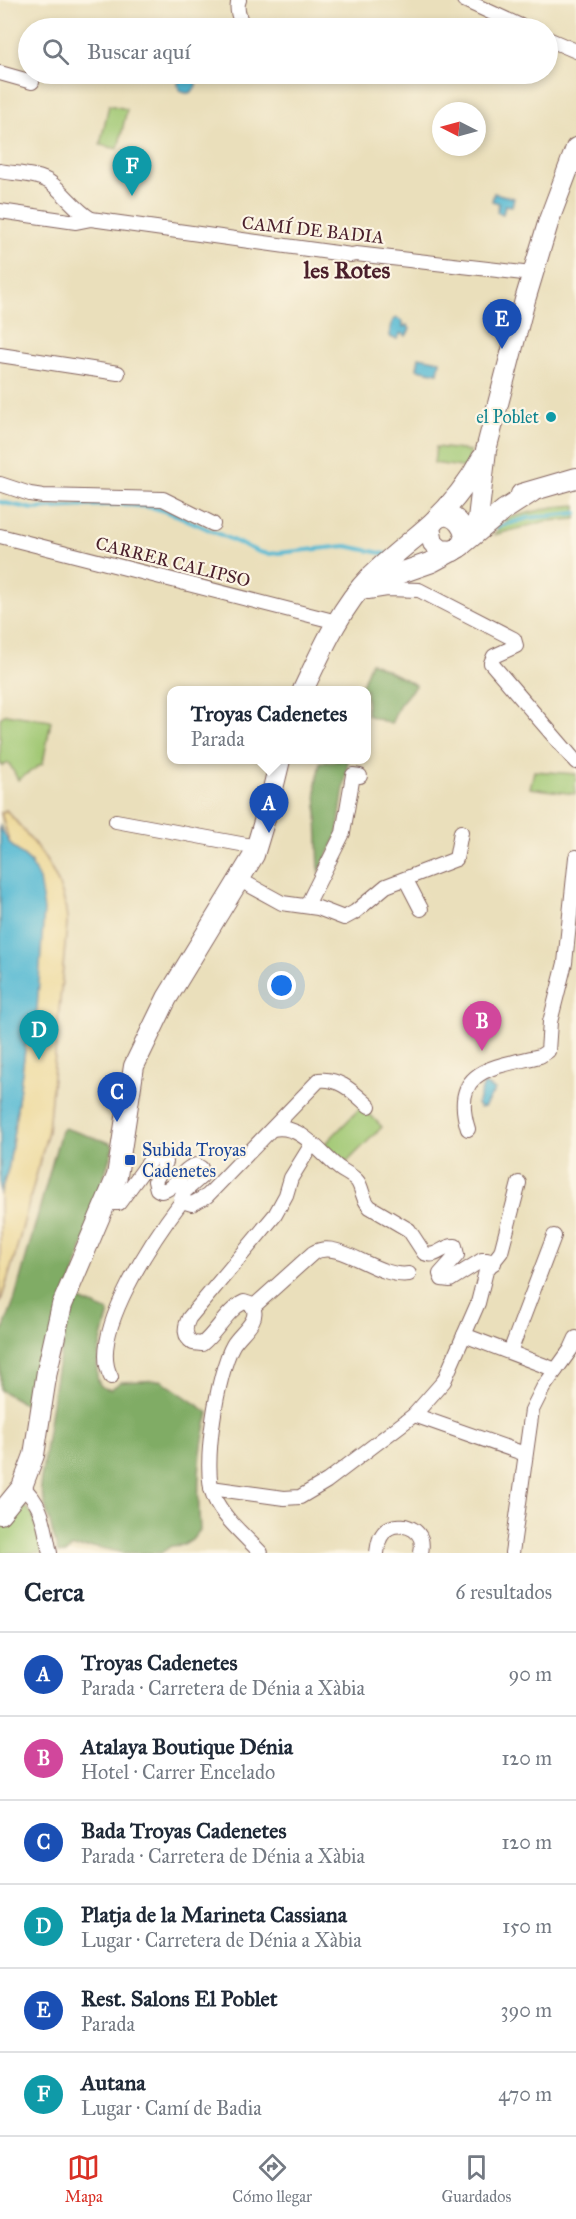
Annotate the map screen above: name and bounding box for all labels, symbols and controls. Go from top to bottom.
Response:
search box [18,18,558,84]
icon: search [39,35,72,68]
text: Buscar aquí [87,38,190,65]
north arrow [432,102,486,156]
pin: F [112,146,152,196]
street label: CAMÍ DE BADIA [241,210,386,248]
district label: les Rotes [303,255,391,285]
pin: E [482,300,522,349]
place label: el Poblet [476,406,540,428]
marker: el Poblet [544,410,558,424]
street label: CARRER CALIPSO [93,532,253,592]
popup [167,686,371,764]
text: Troyas Cadenetes [191,700,347,727]
text: Parada [191,727,245,751]
pin: A [250,784,288,833]
your location [267,971,296,1000]
pin: B [462,1002,502,1051]
pin: D [20,1010,58,1060]
pin: C [98,1072,136,1122]
place label: Subida Troyas Cadenetes [142,1139,246,1182]
marker: Subida Troyas Cadenetes [123,1153,137,1167]
text: Cerca [24,1576,84,1608]
text: 6 resultados [455,1580,552,1604]
text: Troyas Cadenetes [81,1649,238,1676]
text: A [37,1662,50,1686]
text: 90 m [509,1662,552,1686]
text: Parada · Carretera de Dénia a Xàbia [81,1676,365,1700]
text: Atalaya Boutique Dénia [81,1733,293,1760]
text: B [37,1746,50,1770]
text: 120 m [501,1746,552,1770]
text: Hotel · Carrer Encelado [81,1760,275,1784]
text: Bada Troyas Cadenetes [81,1817,286,1844]
text: C [37,1830,50,1854]
text: 120 m [501,1830,552,1854]
text: Parada · Carretera de Dénia a Xàbia [81,1844,365,1868]
text: Platja de la Marineta Cassiana [81,1901,347,1928]
text: D [36,1914,51,1938]
text: 150 m [502,1914,552,1938]
text: Lugar · Carretera de Dénia a Xàbia [81,1928,362,1952]
text: Rest. Salons El Poblet [81,1985,278,2012]
text: E [36,1998,51,2022]
text: 390 m [501,1998,552,2022]
text: Parada [81,2012,135,2036]
text: Autana [81,2069,146,2096]
text: F [37,2082,50,2106]
text: 470 m [498,2082,552,2106]
text: Lugar · Camí de Badia [81,2096,262,2120]
tab: Mapa [65,2151,103,2206]
tab: Cómo llegar [232,2151,312,2206]
tab: Guardados [441,2151,511,2206]

